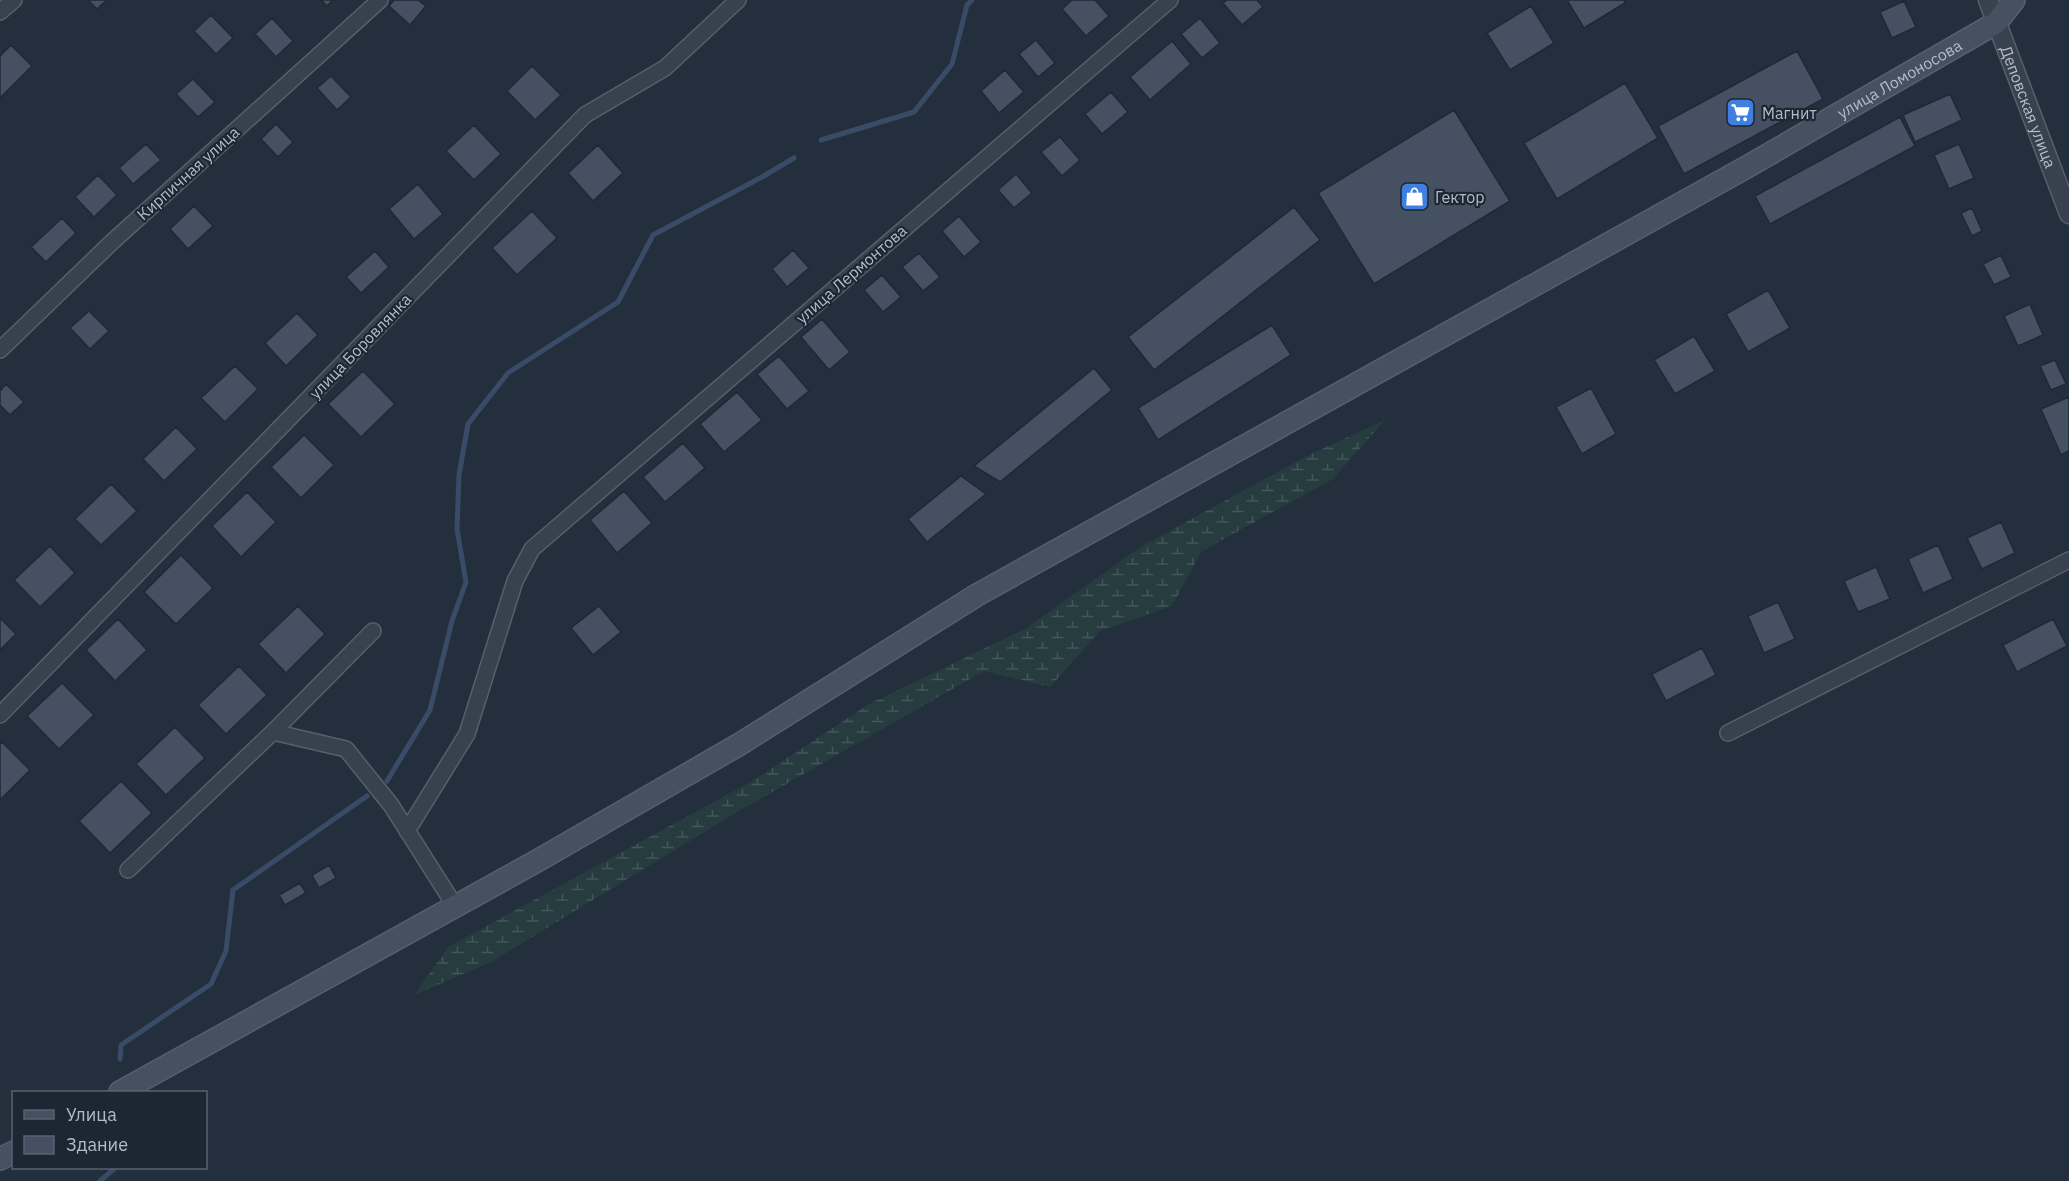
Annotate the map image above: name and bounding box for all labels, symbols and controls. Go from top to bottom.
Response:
street label: улица Ломоносова [1833,35,1966,123]
street label: Деповская улица [1996,43,2061,171]
supermarket icon: Магнит [1725,97,1757,129]
place label: Магнит [1762,103,1817,123]
street label: Кирпичная улица [133,121,244,224]
shop icon: Гектор [1398,181,1430,213]
place label: Гектор [1435,187,1485,207]
street label: улица Лермонтова [791,220,911,328]
street label: улица Боровлянка [305,289,416,403]
legend [12,1091,207,1169]
text: Улица [66,1103,117,1126]
text: Здание [66,1133,128,1156]

